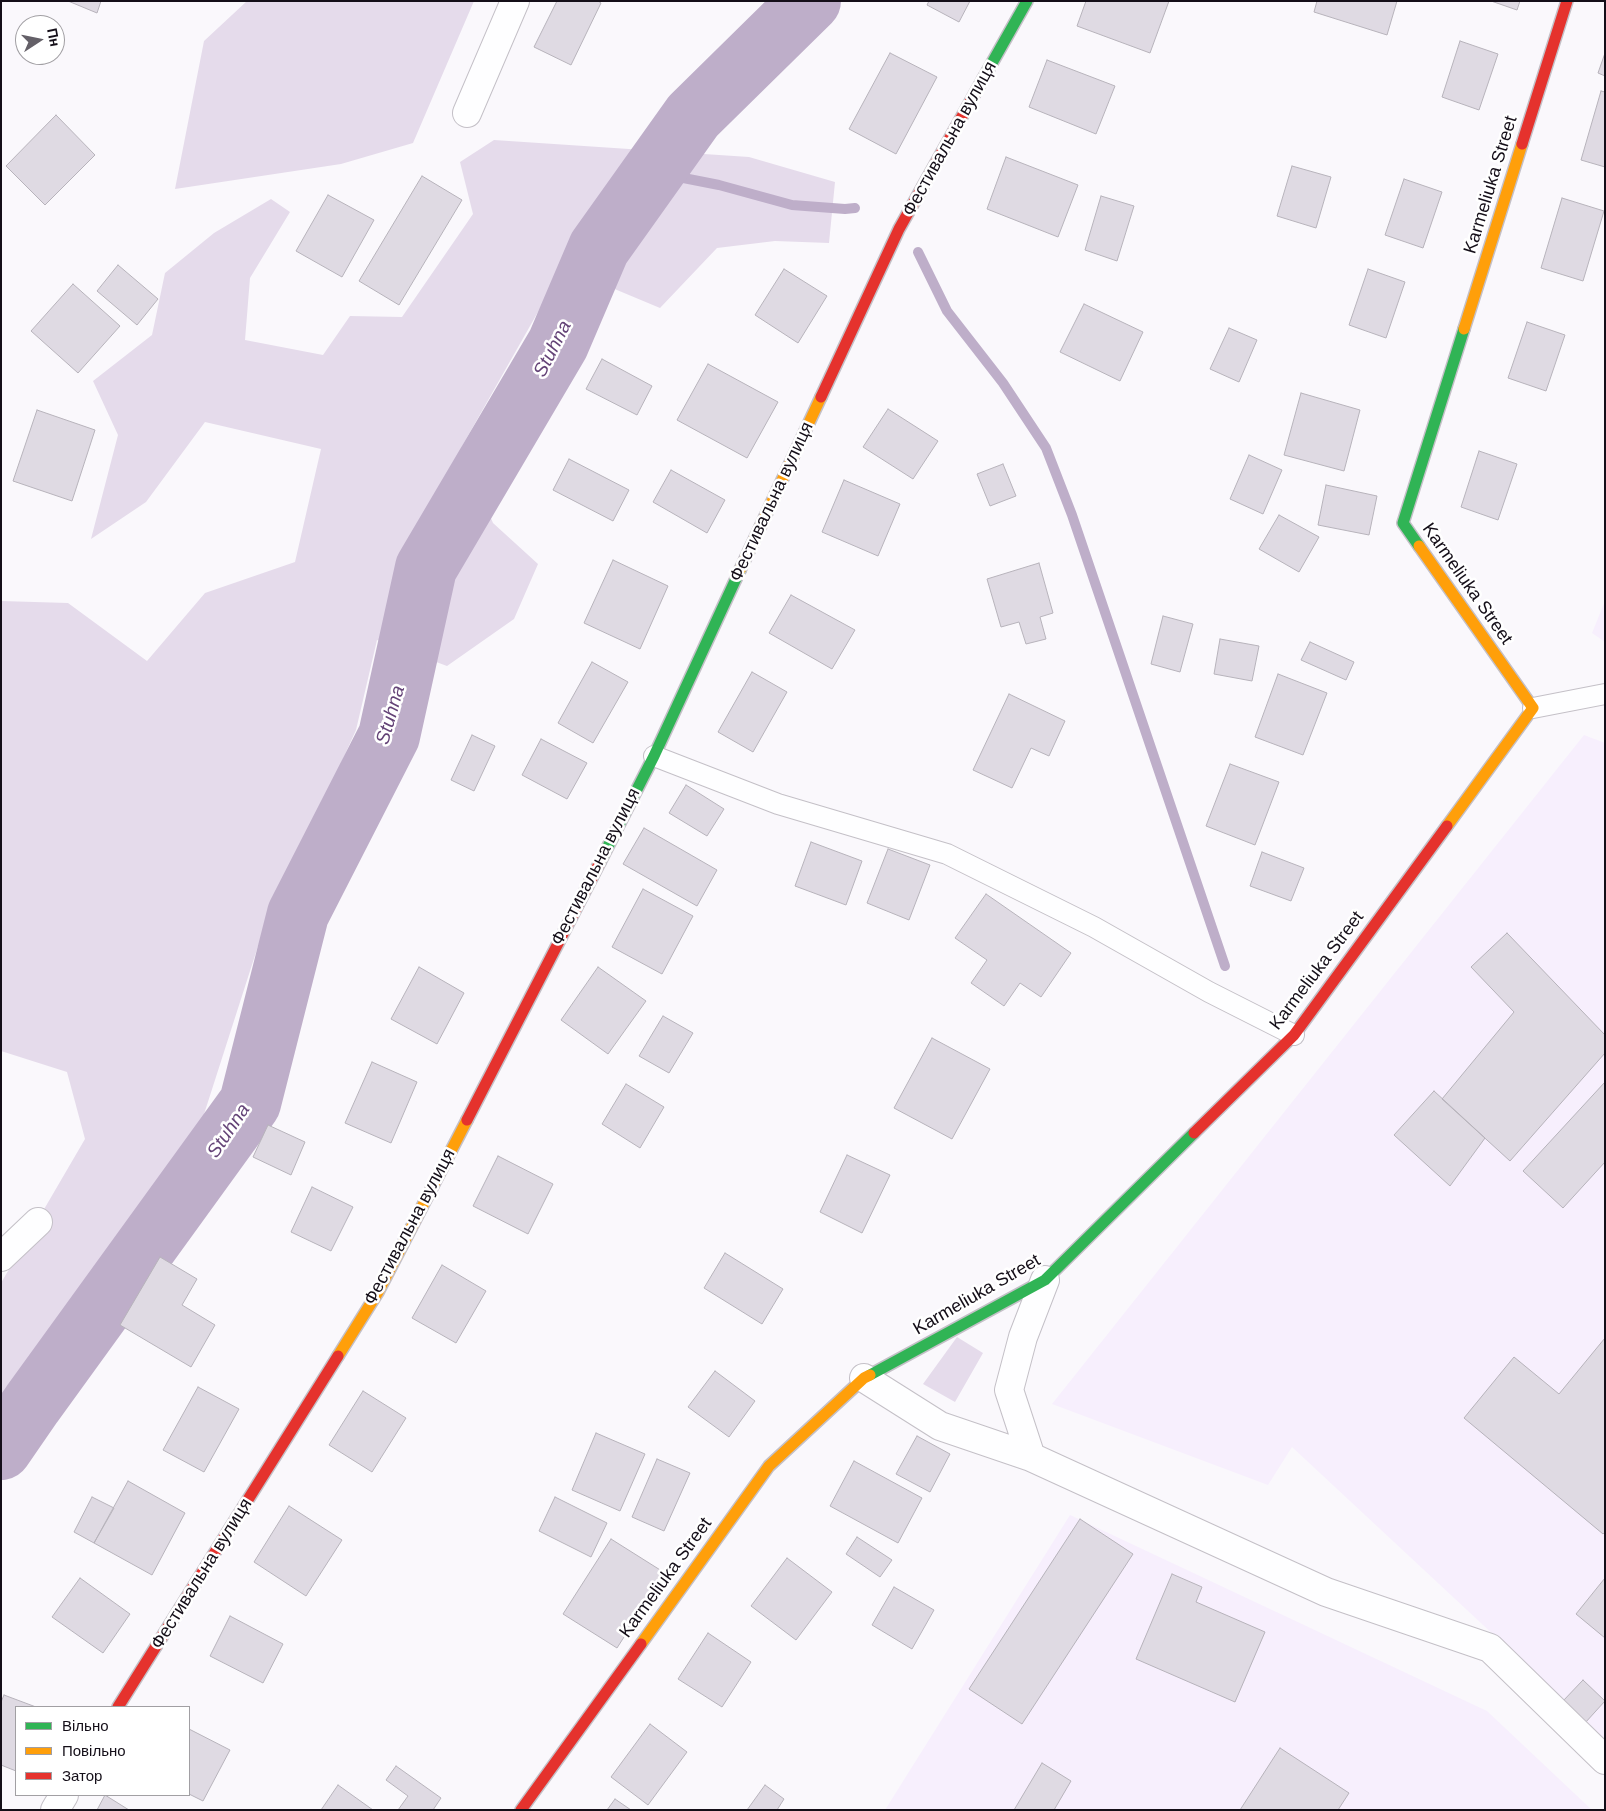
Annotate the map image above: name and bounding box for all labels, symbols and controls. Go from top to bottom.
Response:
north arrow [15,15,65,65]
text: Пн [44,27,63,48]
street label: Фестивальна вулиця [898,58,1002,220]
street label: Karmeliuka Street [1460,113,1522,257]
water label: Stuhna [529,317,577,381]
street label: Фестивальна вулиця [726,419,818,585]
street label: Karmeliuka Street [1417,519,1517,649]
water label: Stuhna [372,683,410,747]
street label: Фестивальна вулиця [547,785,645,949]
street label: Karmeliuka Street [1265,907,1369,1035]
water label: Stuhna [203,1100,255,1162]
street label: Фестивальна вулиця [360,1145,460,1309]
street label: Karmeliuka Street [910,1250,1044,1340]
street label: Фестивальна вулиця [147,1495,257,1653]
street label: Karmeliuka Street [615,1514,717,1642]
legend [15,1706,190,1796]
text: Вільно [62,1717,109,1734]
text: Повільно [62,1742,126,1759]
text: Затор [62,1767,102,1784]

